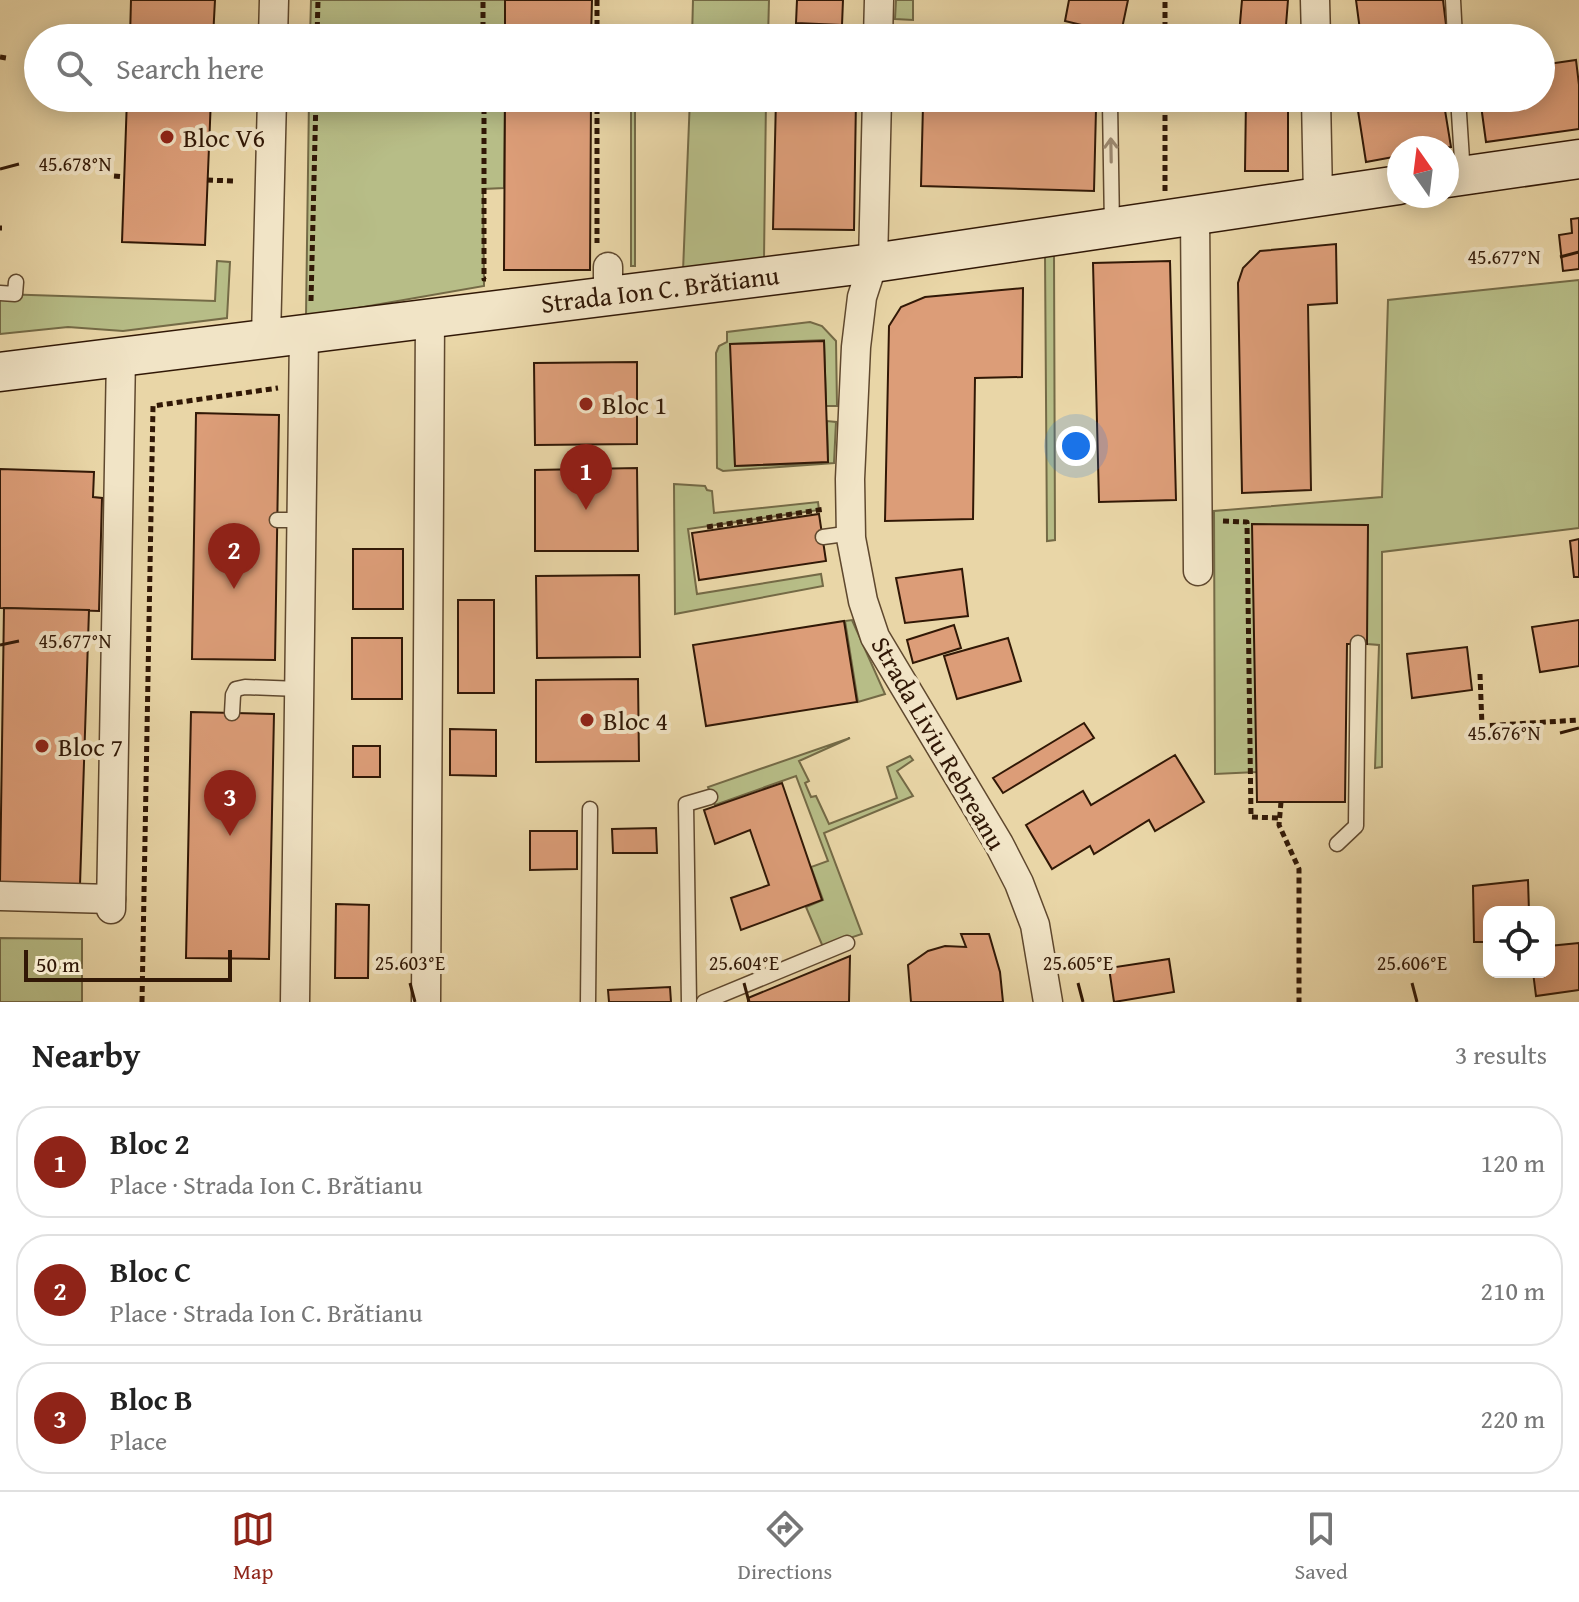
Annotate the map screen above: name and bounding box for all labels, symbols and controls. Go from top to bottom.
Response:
search box [24,24,1555,112]
icon: search [52,46,96,90]
text: Search here [116,46,264,90]
place label: Bloc V6 [183,118,265,157]
marker: Bloc V6 [158,128,176,146]
north arrow [1387,136,1459,208]
one-way arrow [1103,137,1119,164]
text: 45.678°N [38,149,112,178]
text: 45.677°N [1467,242,1541,271]
street label: Strada Ion C. Brătianu [539,255,781,323]
place label: Bloc 1 [602,385,667,424]
marker: Bloc 1 [577,395,595,413]
your location [1056,426,1096,466]
pin: 1 [560,444,612,510]
pin: 2 [208,523,260,589]
text: 45.677°N [38,626,112,655]
street label: Strada Liviu Rebreanu [862,629,1016,857]
place label: Bloc 4 [603,701,668,740]
marker: Bloc 4 [578,711,596,729]
text: 45.676°N [1467,718,1541,747]
place label: Bloc 7 [58,727,123,766]
marker: Bloc 7 [33,737,51,755]
pin: 3 [204,770,256,836]
map controls [1483,906,1555,978]
button: locate [1483,906,1555,978]
scale bar [24,946,232,982]
text: 50 m [36,948,80,980]
text: 25.603°E [375,948,445,977]
text: 25.604°E [709,948,779,977]
text: 25.605°E [1043,948,1113,977]
text: 25.606°E [1377,948,1447,977]
text: Nearby [32,1030,141,1079]
text: 3 results [1455,1035,1547,1074]
text: Bloc 2 [110,1121,190,1165]
text: 1 [53,1143,67,1182]
text: 120 m [1480,1143,1545,1182]
text: Place · Strada Ion C. Brătianu [110,1165,423,1204]
text: Bloc C [110,1249,191,1293]
text: 2 [53,1271,67,1310]
text: 210 m [1480,1271,1545,1310]
text: Place · Strada Ion C. Brătianu [110,1293,423,1332]
text: Bloc B [110,1377,193,1421]
text: 3 [53,1399,67,1438]
text: 220 m [1480,1399,1545,1438]
text: Place [110,1421,167,1460]
tab: Map [231,1507,275,1587]
tab: Directions [738,1507,832,1587]
tab: Saved [1295,1507,1348,1587]

